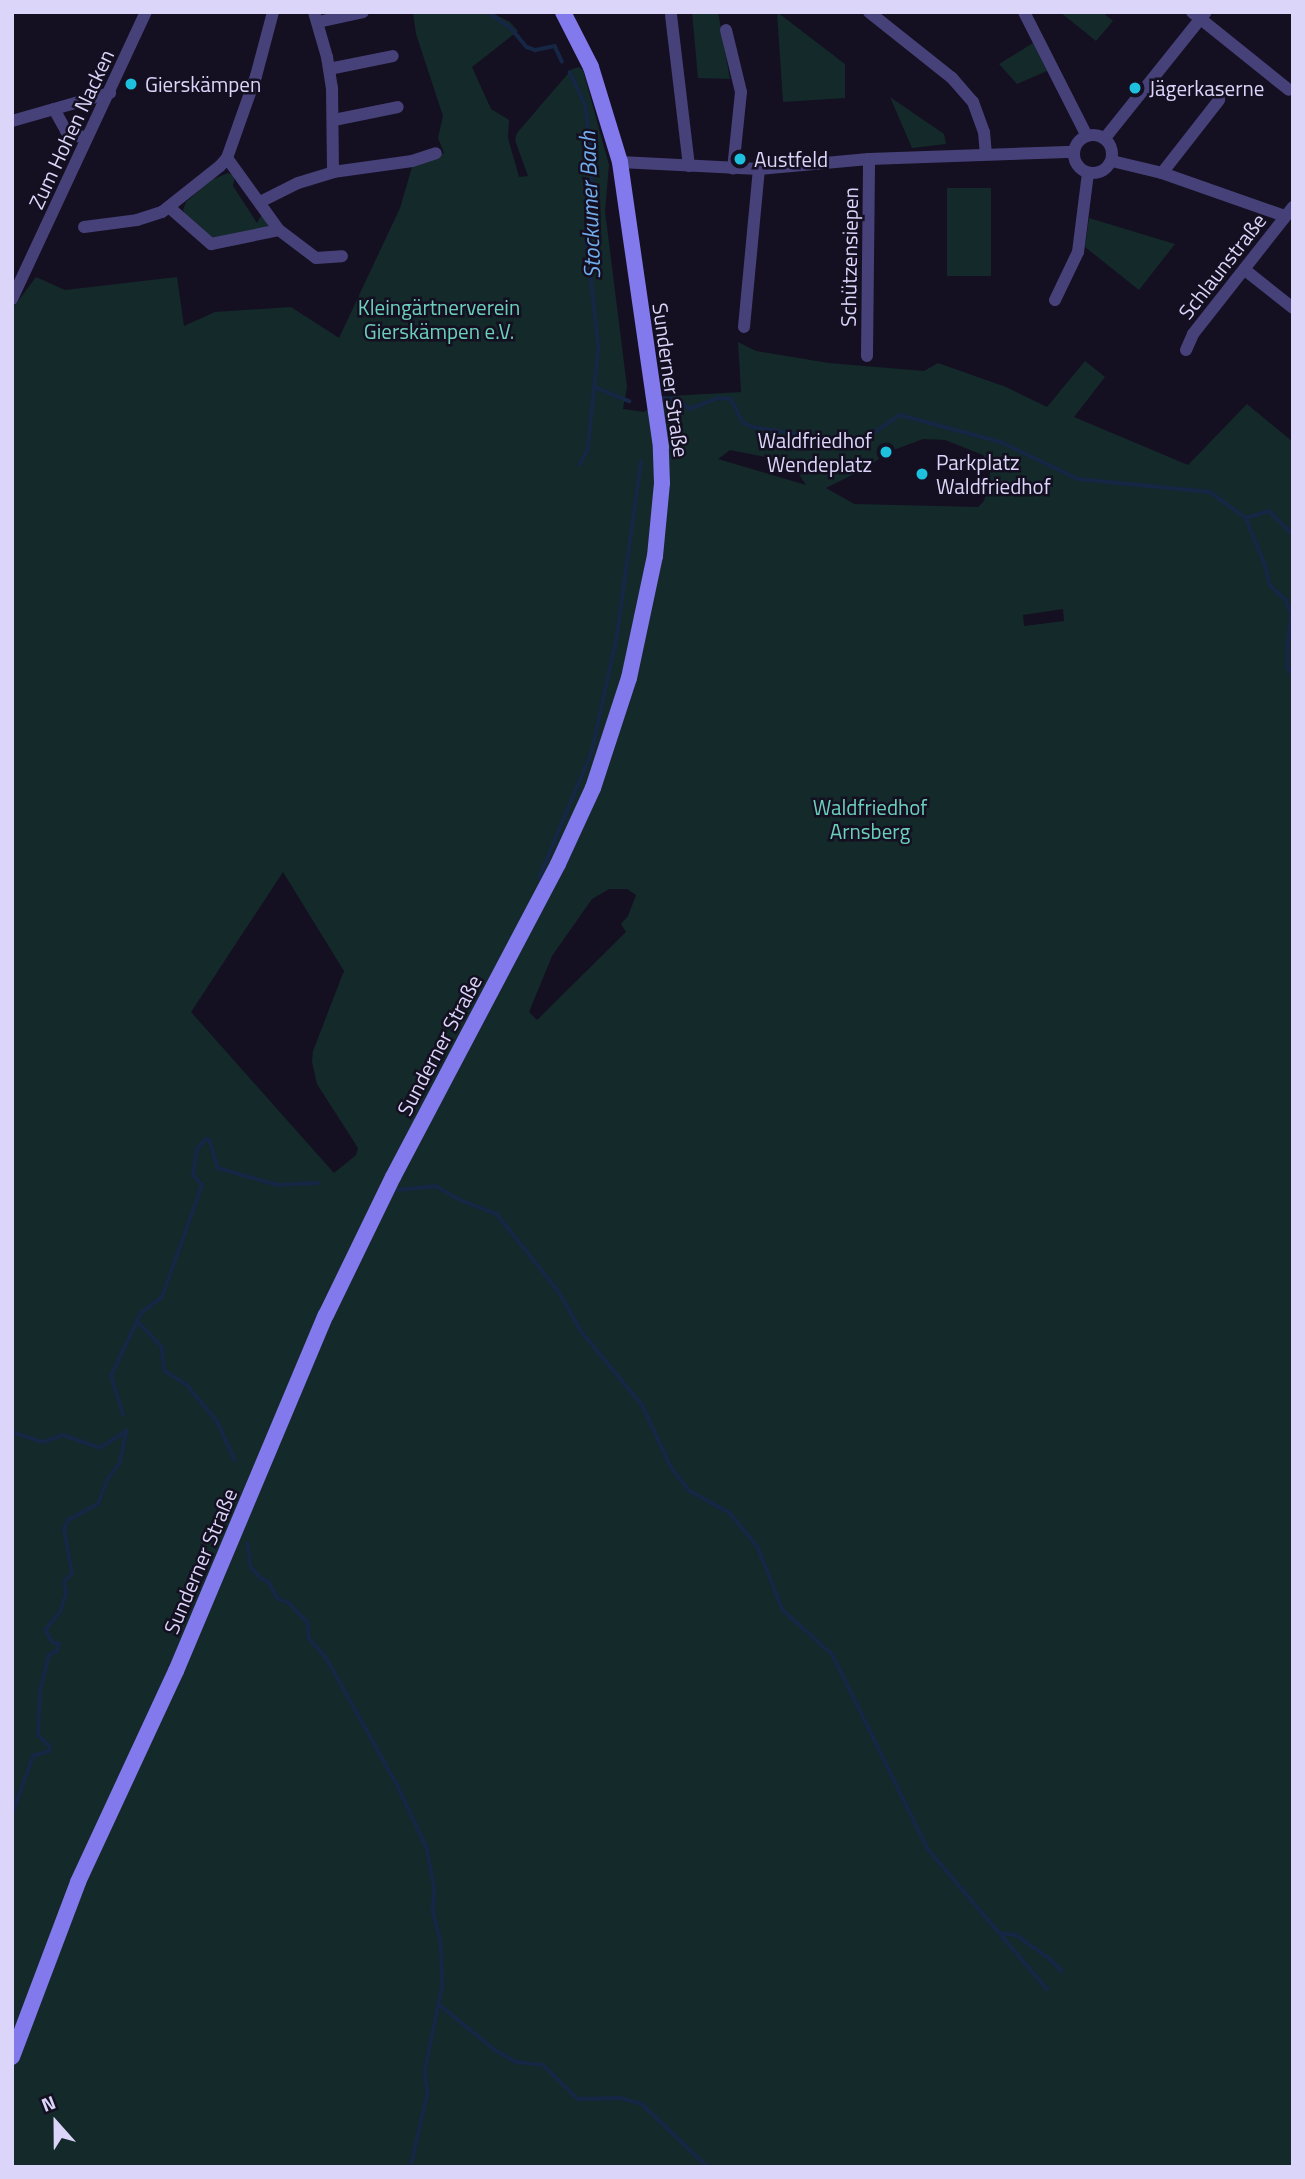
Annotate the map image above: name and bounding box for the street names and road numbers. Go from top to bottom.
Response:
street label: Zum Hohen Nacken [23,45,119,213]
street label: Schützensiepen [835,187,863,327]
street label: Schlaunstraße [1173,208,1271,324]
street label: Sunderner Straße [648,301,694,459]
street label: Sunderner Straße [391,970,487,1120]
street label: Sunderner Straße [158,1484,242,1638]

